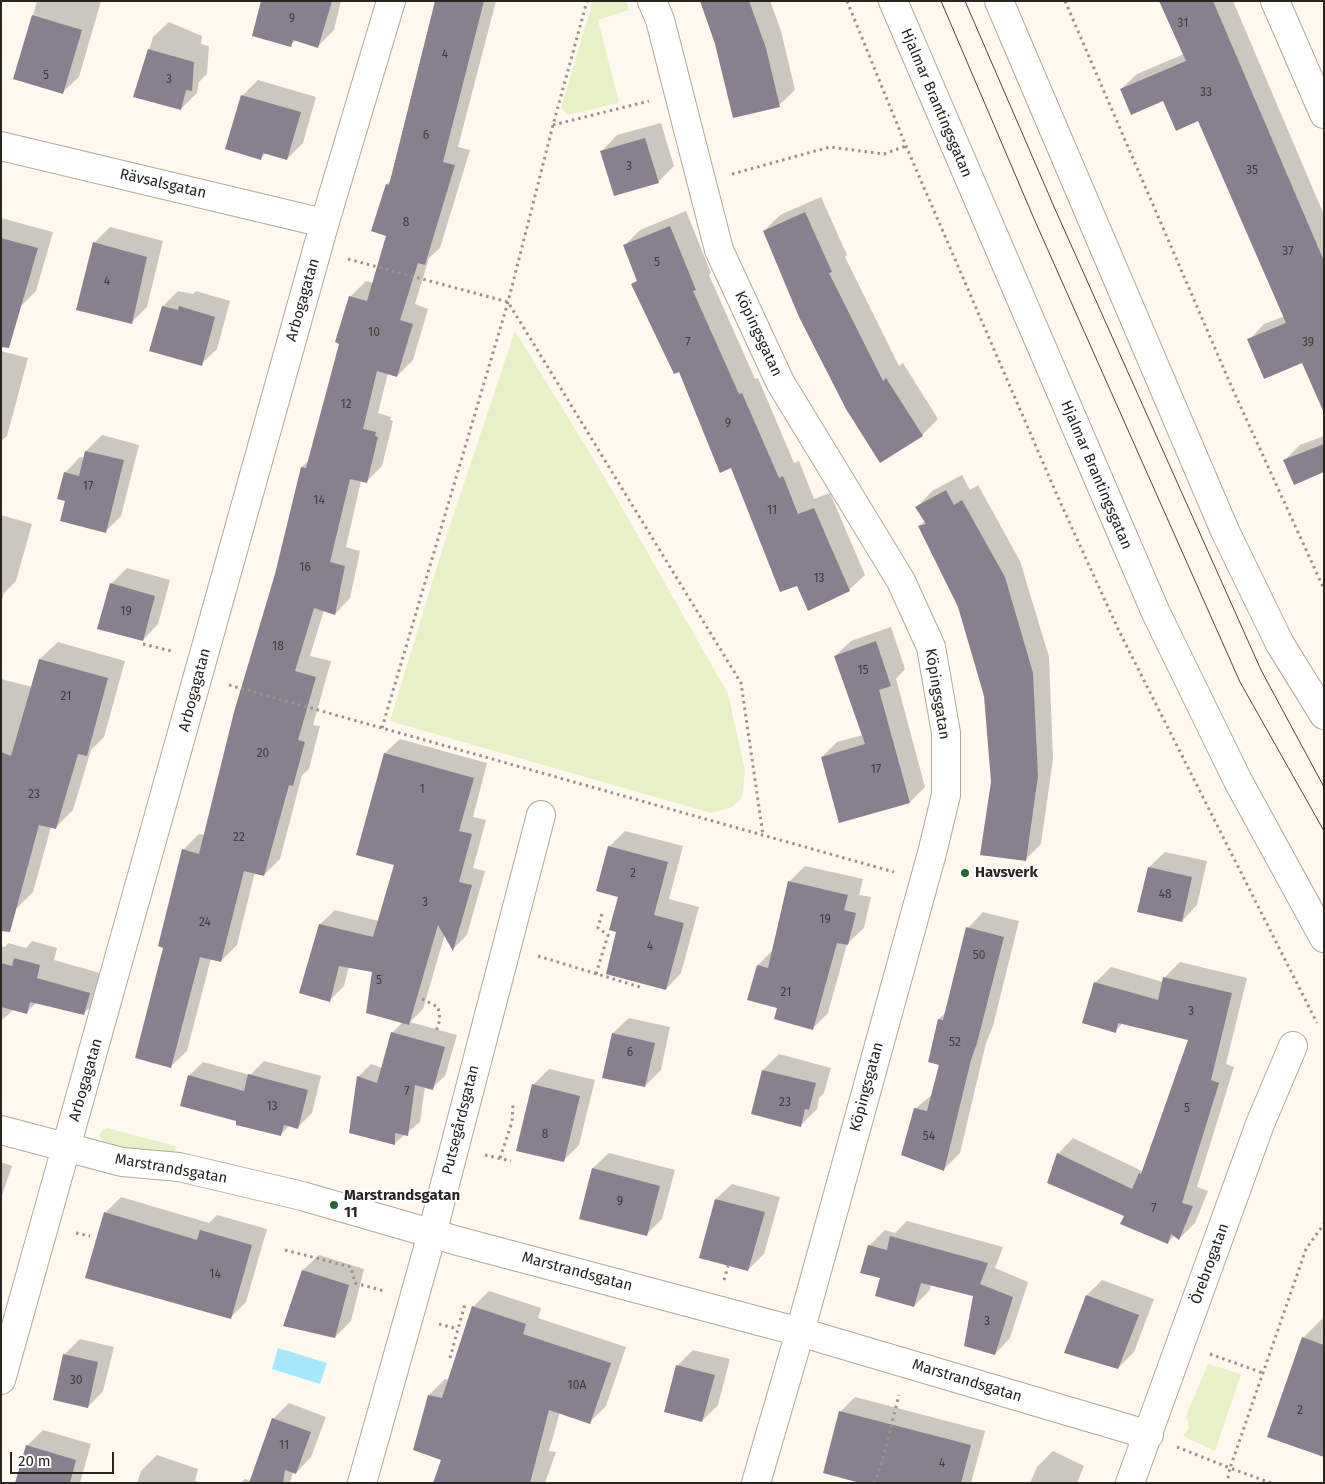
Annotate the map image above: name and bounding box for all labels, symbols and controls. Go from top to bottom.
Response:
house number: 9 [289,12,295,26]
house number: 31 [1178,17,1188,31]
street label: Hjalmar Brantingsgatan [896,26,976,180]
house number: 4 [442,48,448,62]
house number: 5 [43,69,49,83]
house number: 3 [166,73,172,87]
house number: 33 [1200,86,1212,100]
house number: 6 [423,129,429,143]
house number: 3 [626,160,632,174]
house number: 35 [1246,164,1258,178]
street label: Rävsalsgatan [118,165,208,203]
house number: 8 [403,216,409,230]
house number: 37 [1282,245,1294,259]
street label: Arbogagatan [283,256,323,344]
house number: 5 [654,256,660,270]
house number: 4 [104,275,110,289]
street label: Köpingsgatan [730,289,786,379]
house number: 10 [368,326,380,340]
house number: 7 [685,336,691,350]
house number: 39 [1302,336,1314,350]
house number: 12 [340,398,352,412]
street label: Hjalmar Brantingsgatan [1056,398,1136,552]
house number: 9 [725,417,731,431]
house number: 17 [83,480,93,494]
house number: 14 [313,494,325,508]
house number: 11 [767,504,777,518]
house number: 16 [299,561,311,575]
house number: 13 [813,572,825,586]
house number: 19 [120,605,132,619]
house number: 18 [272,640,284,654]
street label: Arbogagatan [175,646,215,734]
street label: Köpingsgatan [921,647,953,741]
house number: 15 [857,664,869,678]
house number: 21 [61,690,71,704]
house number: 20 [257,747,269,761]
house number: 17 [871,763,881,777]
house number: 1 [419,783,425,797]
house number: 23 [28,788,40,802]
house number: 22 [233,831,245,845]
place label: Havsverk [975,864,1038,882]
house number: 2 [630,867,636,881]
marker: Havsverk [959,867,971,879]
house number: 48 [1159,888,1171,902]
house number: 3 [422,896,428,910]
house number: 19 [819,913,831,927]
house number: 24 [199,916,211,930]
house number: 4 [647,940,653,954]
house number: 50 [973,949,985,963]
house number: 5 [376,974,382,988]
house number: 21 [781,986,791,1000]
house number: 3 [1188,1005,1194,1019]
street label: Arbogagatan [66,1036,106,1124]
house number: 52 [949,1036,961,1050]
street label: Köpingsgatan [846,1040,888,1134]
house number: 6 [627,1046,633,1060]
street label: Putsegårdsgatan [439,1063,483,1177]
house number: 7 [404,1085,410,1099]
house number: 23 [779,1096,791,1110]
house number: 13 [266,1100,278,1114]
house number: 5 [1184,1102,1190,1116]
house number: 8 [542,1128,548,1142]
house number: 54 [923,1130,935,1144]
street label: Marstrandsgatan [113,1150,229,1188]
place label: Marstrandsgatan 11 [344,1187,460,1222]
house number: 9 [617,1195,623,1209]
marker: Marstrandsgatan 11 [328,1199,340,1211]
house number: 7 [1151,1202,1157,1216]
street label: Örebrogatan [1187,1221,1233,1307]
street label: Marstrandsgatan [520,1249,634,1295]
house number: 14 [209,1268,221,1282]
house number: 3 [984,1315,990,1329]
street label: Marstrandsgatan [910,1356,1024,1406]
house number: 30 [70,1374,82,1388]
house number: 10A [568,1379,586,1393]
house number: 2 [1297,1404,1303,1418]
house number: 11 [279,1439,289,1453]
scale bar [12,1442,116,1474]
text: 20 m [18,1452,51,1470]
house number: 4 [939,1457,945,1471]

